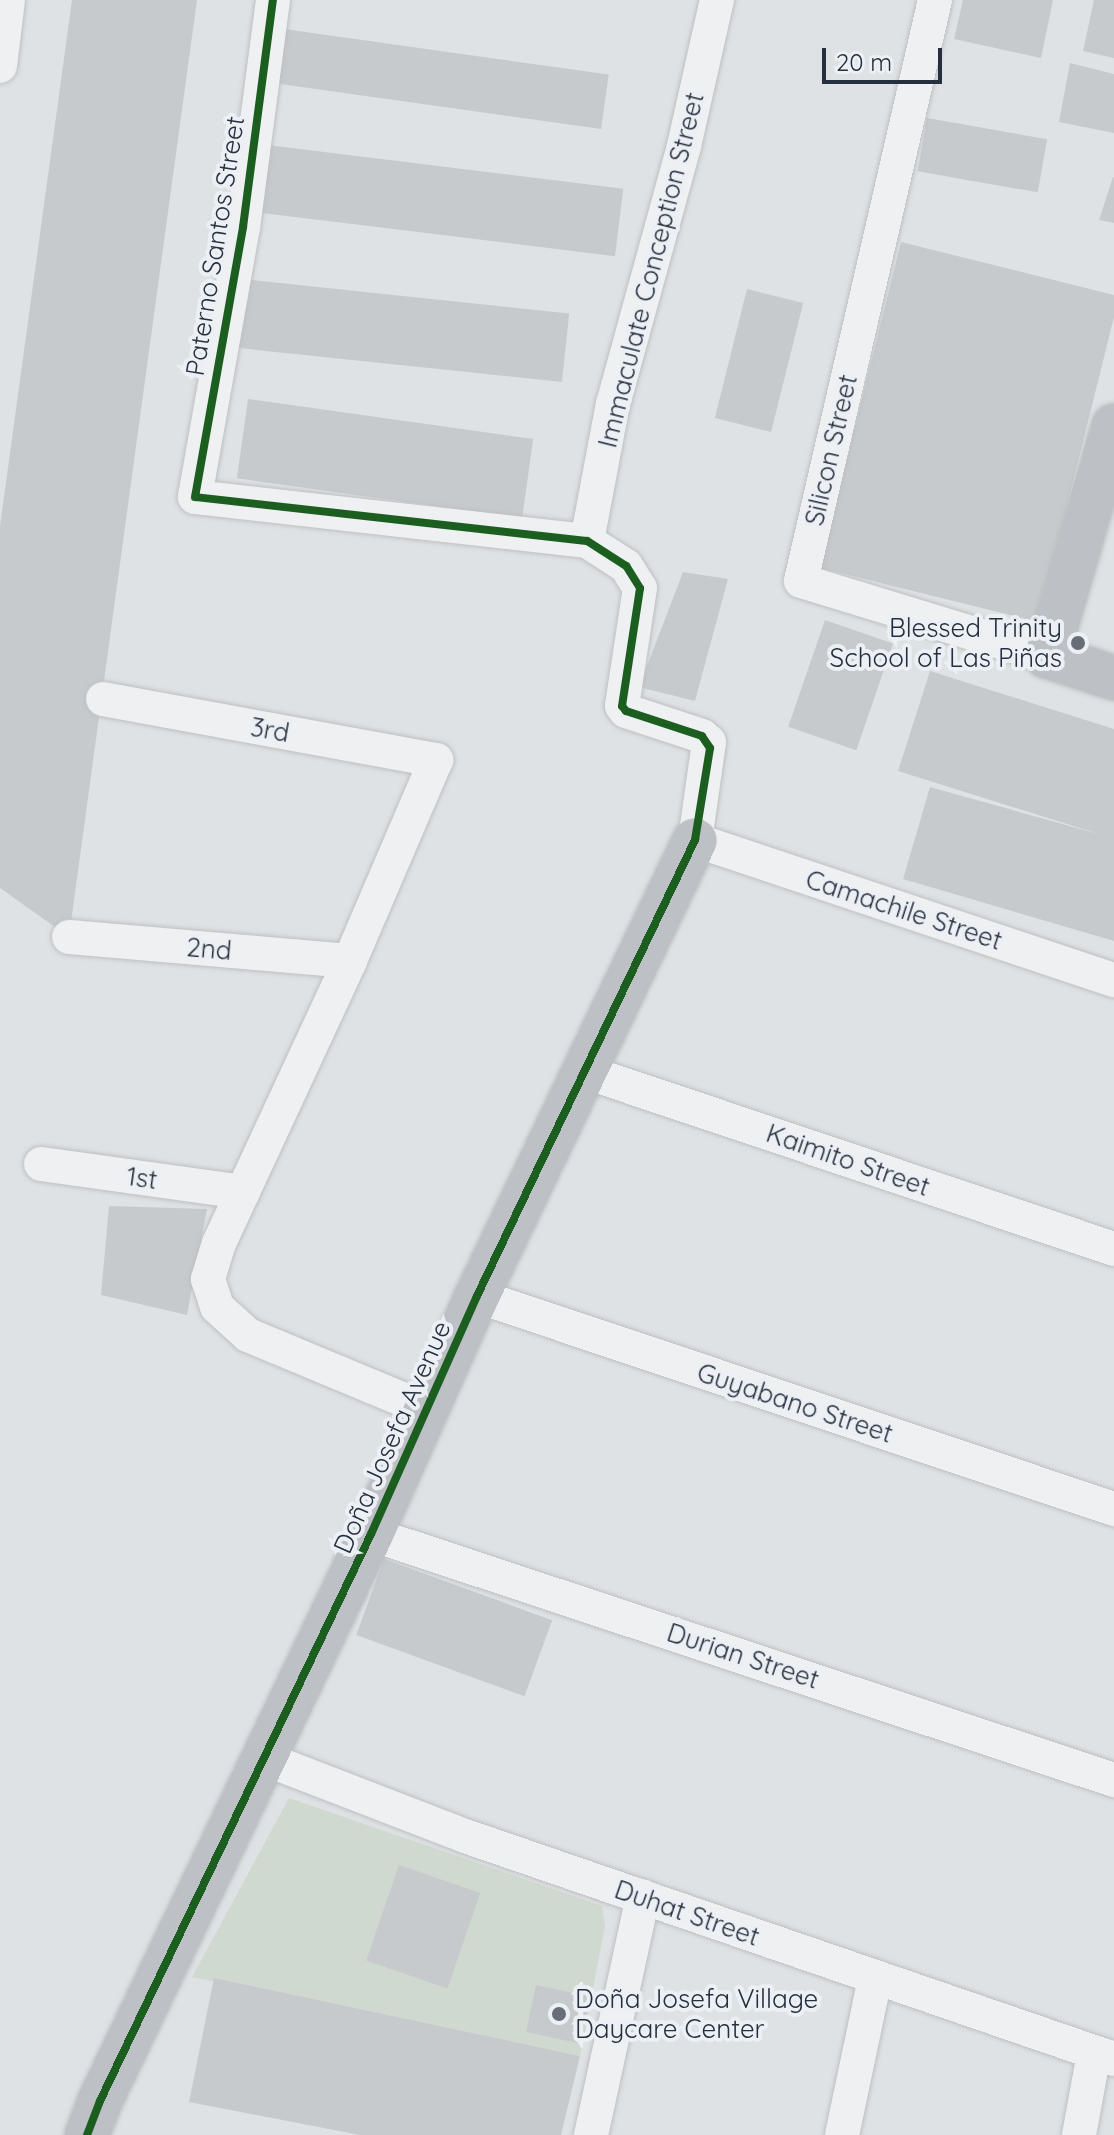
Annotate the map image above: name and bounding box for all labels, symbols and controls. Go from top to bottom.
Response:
scale bar [826,32,946,82]
text: 20 m [836,47,892,77]
street label: Immaculate Conception Street [592,89,710,451]
street label: Paterno Santos Street [179,114,251,378]
street label: Silicon Street [798,371,864,529]
place label: Blessed Trinity School of Las Piñas [830,612,1062,674]
marker: Blessed Trinity School of Las Piñas [1069,634,1087,652]
street label: 3rd [248,711,292,749]
street label: Camachile Street [802,864,1006,956]
street label: 2nd [185,931,233,967]
street label: Kaimito Street [762,1117,934,1203]
street label: 1st [125,1160,159,1196]
street label: Doña Josefa Avenue [327,1316,457,1558]
street label: Guyabano Street [693,1357,897,1449]
street label: Durian Street [663,1617,823,1695]
street label: Duhat Street [611,1874,763,1952]
place label: Doña Josefa Village Daycare Center [575,1983,818,2044]
marker: Doña Josefa Village Daycare Center [550,2005,568,2023]

